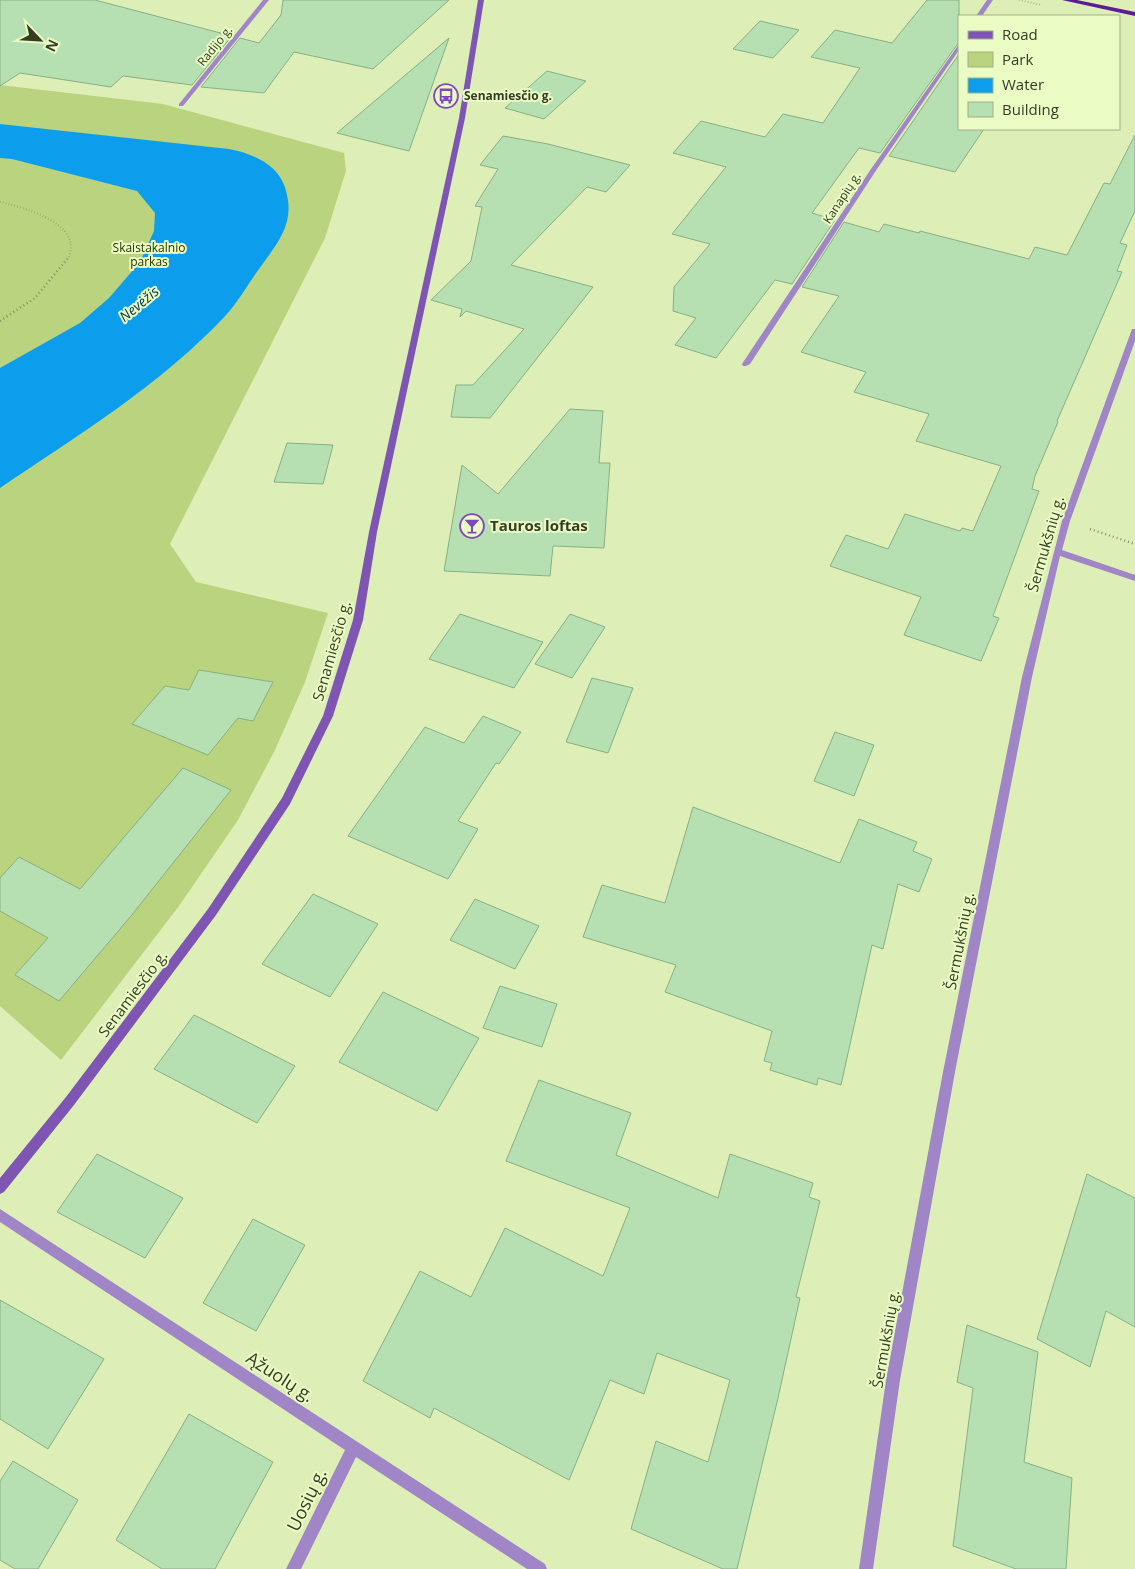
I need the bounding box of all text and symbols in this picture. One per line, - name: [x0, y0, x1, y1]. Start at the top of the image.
- north arrow: [15, 15, 65, 65]
- legend: [958, 15, 1120, 130]
- street label: Radijo g.: [193, 22, 236, 69]
- text: Road: [1002, 24, 1038, 44]
- text: N: [41, 37, 63, 55]
- text: Park: [1002, 49, 1033, 69]
- text: Water: [1002, 74, 1044, 94]
- bus stop icon: Senamiesčio g.: [433, 83, 459, 109]
- place label: Senamiesčio g.: [464, 87, 552, 104]
- text: Building: [1002, 99, 1059, 119]
- street label: Kanapių g.: [819, 169, 865, 227]
- park label: Skaistakalnio parkas: [113, 239, 185, 270]
- water label: Nevėžis: [115, 282, 162, 326]
- street label: Šermukšnių g.: [1022, 493, 1068, 594]
- bar icon: Tauros loftas: [459, 513, 485, 539]
- place label: Tauros loftas: [490, 515, 588, 535]
- street label: Senamiesčio g.: [307, 598, 355, 703]
- street label: Šermukšnių g.: [940, 890, 978, 991]
- street label: Senamiesčio g.: [93, 946, 171, 1041]
- street label: Šermukšnių g.: [867, 1288, 903, 1389]
- street label: Ąžuolų g.: [242, 1345, 319, 1407]
- street label: Uosių g.: [281, 1464, 332, 1535]

